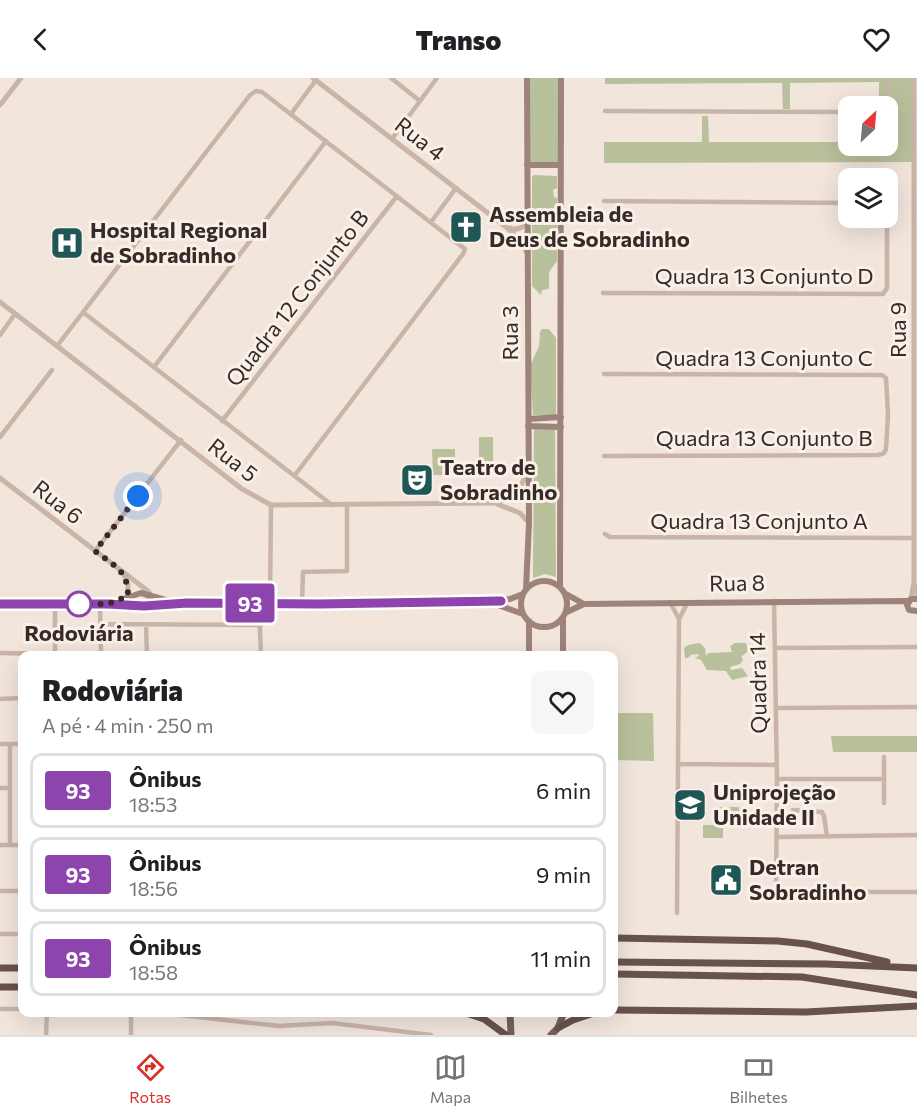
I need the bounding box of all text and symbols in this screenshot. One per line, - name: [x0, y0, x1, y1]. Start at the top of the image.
- icon: back: [24, 23, 57, 56]
- text: Transo: [416, 23, 501, 56]
- icon: heart: [860, 23, 893, 56]
- north arrow: [838, 96, 898, 156]
- map controls: [838, 96, 898, 228]
- street label: Rua 4: [390, 111, 451, 166]
- button: layers: [838, 168, 898, 228]
- place label: Assembleia de Deus de Sobradinho: [489, 200, 690, 252]
- street label: Quadra 12 Conjunto B: [219, 204, 374, 391]
- church icon: Assembleia de Deus de Sobradinho: [448, 209, 484, 245]
- place label: Hospital Regional de Sobradinho: [90, 216, 268, 268]
- hospital icon: Hospital Regional de Sobradinho: [49, 225, 85, 261]
- street label: Quadra 13 Conjunto D: [655, 262, 873, 289]
- street label: Rua 9: [884, 302, 911, 358]
- street label: Rua 3: [496, 305, 523, 361]
- street label: Quadra 13 Conjunto C: [655, 344, 873, 371]
- street label: Quadra 13 Conjunto B: [656, 424, 872, 451]
- street label: Rua 5: [203, 432, 263, 487]
- place label: Teatro de Sobradinho: [440, 453, 557, 505]
- theatre icon: Teatro de Sobradinho: [399, 462, 435, 498]
- street label: Rua 6: [28, 474, 89, 529]
- your location: [123, 481, 153, 511]
- street label: Quadra 13 Conjunto A: [650, 507, 868, 534]
- street label: Rua 8: [709, 569, 765, 596]
- line badge: 93: [223, 584, 277, 622]
- marker: Rodoviária: [66, 591, 92, 617]
- text: 93: [237, 591, 263, 616]
- place label: Rodoviária: [24, 619, 134, 646]
- street label: Quadra 14: [743, 632, 772, 734]
- button: heart: [531, 671, 594, 734]
- text: Rodoviária: [42, 673, 183, 707]
- text: A pé · 4 min · 250 m: [42, 713, 214, 737]
- text: Ônibus: [129, 765, 202, 792]
- text: 6 min: [536, 777, 591, 804]
- text: 93: [65, 778, 91, 803]
- place label: Uniprojeção Unidade II: [713, 778, 836, 830]
- school or university icon: Uniprojeção Unidade II: [672, 787, 708, 823]
- text: 18:53: [129, 792, 177, 816]
- text: Ônibus: [129, 849, 202, 876]
- place label: Detran Sobradinho: [749, 853, 866, 905]
- text: 9 min: [536, 861, 591, 888]
- text: 93: [65, 862, 91, 887]
- public building icon: Detran Sobradinho: [708, 862, 744, 898]
- text: 18:56: [129, 876, 178, 900]
- text: Ônibus: [129, 933, 202, 960]
- text: 11 min: [531, 945, 591, 972]
- text: 93: [65, 946, 91, 971]
- text: 18:58: [129, 960, 178, 984]
- tab: Rotas: [129, 1051, 171, 1106]
- tab: Mapa: [430, 1051, 471, 1106]
- tab: Bilhetes: [730, 1051, 788, 1106]

